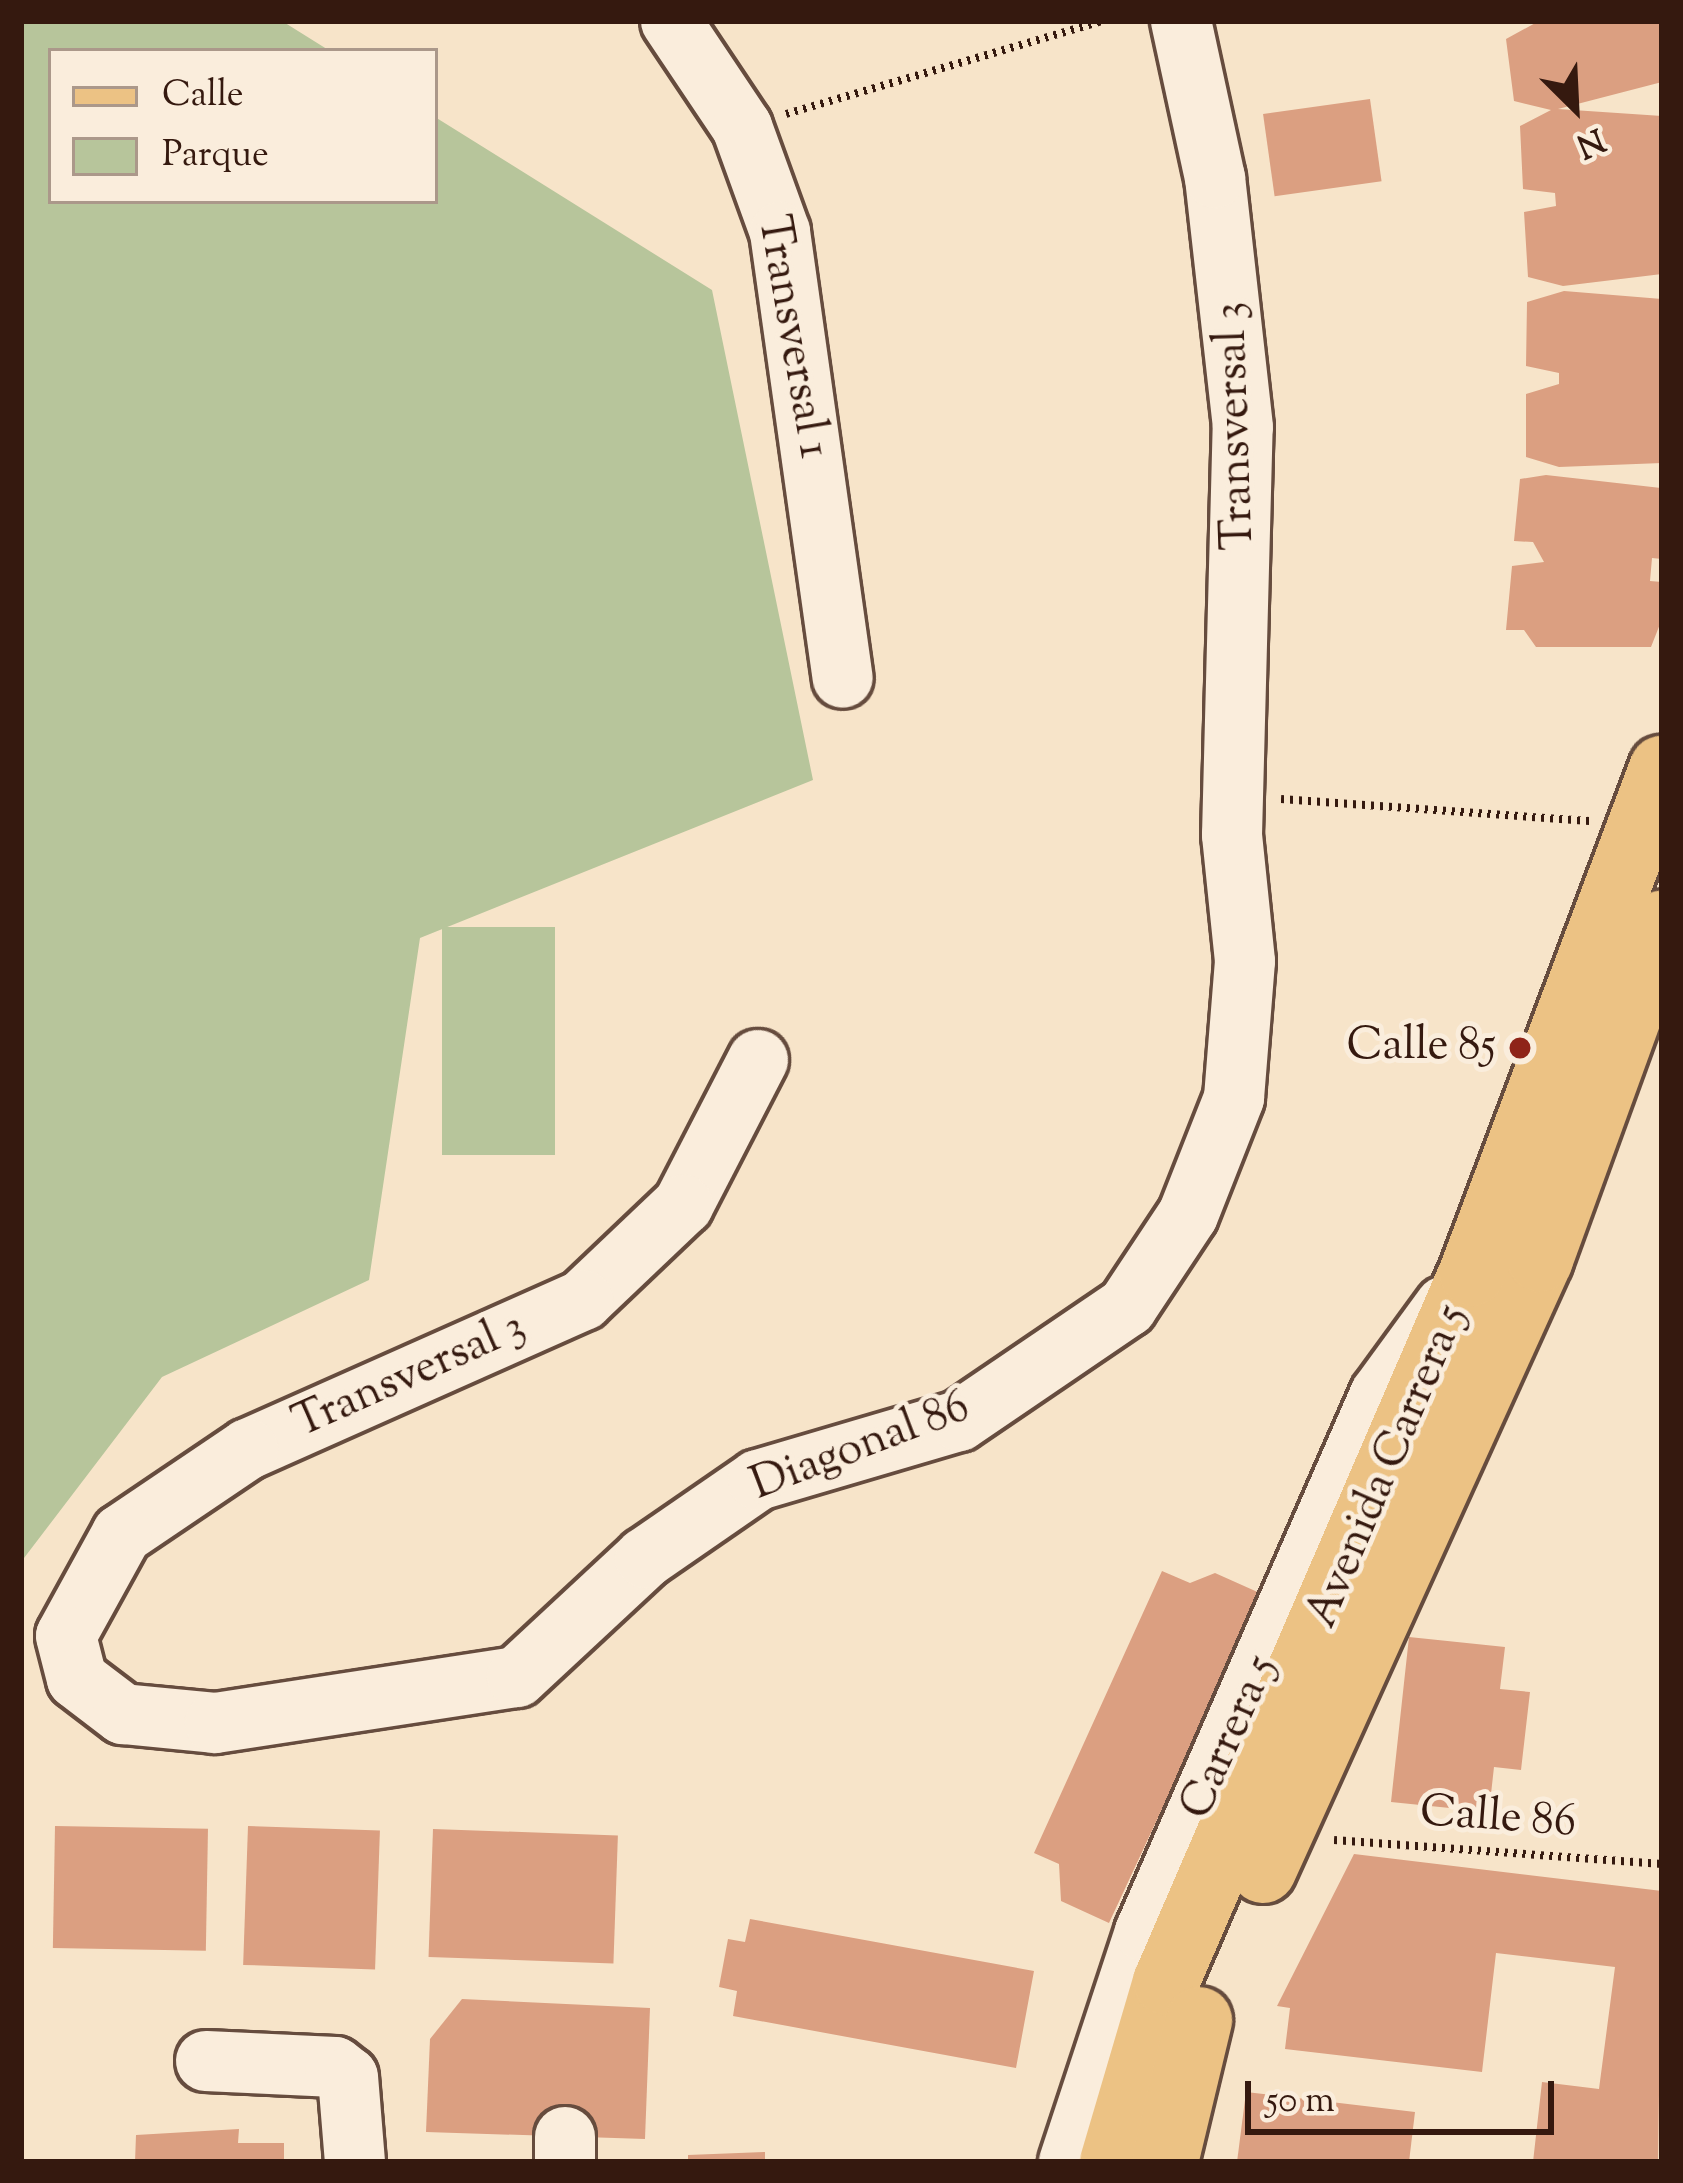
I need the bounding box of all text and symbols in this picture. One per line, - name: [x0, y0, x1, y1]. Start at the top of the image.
- legend: [48, 48, 438, 204]
- north arrow: [1515, 48, 1635, 168]
- text: Calle: [162, 70, 244, 122]
- text: N: [1568, 114, 1611, 168]
- text: Parque: [162, 130, 269, 182]
- street label: Transversal 1: [743, 211, 839, 463]
- street label: Transversal 3: [1206, 301, 1268, 551]
- place label: Calle 85: [1347, 1021, 1496, 1075]
- marker: Calle 85: [1507, 1035, 1533, 1061]
- street label: Avenida Carrera 5: [1297, 1298, 1481, 1636]
- street label: Transversal 3: [286, 1302, 534, 1452]
- street label: Diagonal 86: [744, 1382, 978, 1514]
- street label: Carrera 5: [1171, 1648, 1291, 1828]
- street label: Calle 86: [1418, 1787, 1578, 1851]
- scale bar: [1251, 2057, 1560, 2131]
- text: 50 m: [1266, 2076, 1335, 2128]

